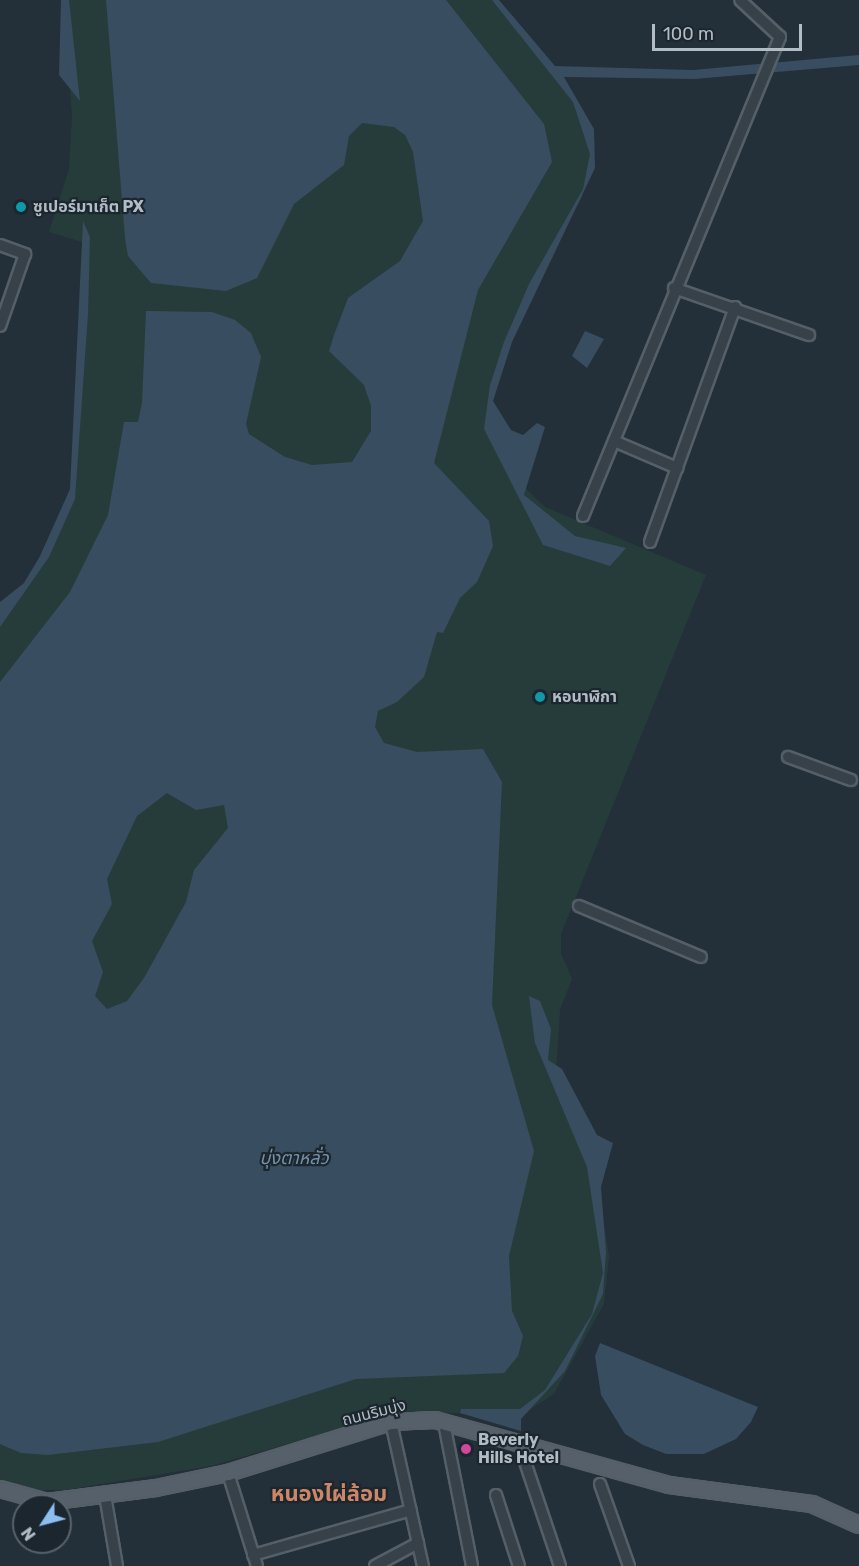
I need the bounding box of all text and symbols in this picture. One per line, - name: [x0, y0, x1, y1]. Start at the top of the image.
- scale bar: [655, 12, 805, 50]
- text: 100 m: [663, 23, 714, 45]
- place label: ซูเปอร์มาเก็ต PX: [33, 197, 144, 217]
- marker: ซูเปอร์มาเก็ต PX: [14, 200, 28, 214]
- place label: หอนาฬิกา: [552, 687, 617, 707]
- marker: หอนาฬิกา: [533, 690, 547, 704]
- water label: บุ่งตาหลั่ว: [260, 1147, 328, 1169]
- street label: ถนนริมบุ่ง: [340, 1396, 408, 1430]
- place label: Beverly Hills Hotel: [478, 1430, 559, 1468]
- marker: Beverly Hills Hotel: [459, 1442, 473, 1456]
- district label: หนองไผ่ล้อม: [271, 1481, 387, 1507]
- north arrow: [12, 1494, 72, 1554]
- text: N: [18, 1523, 40, 1544]

